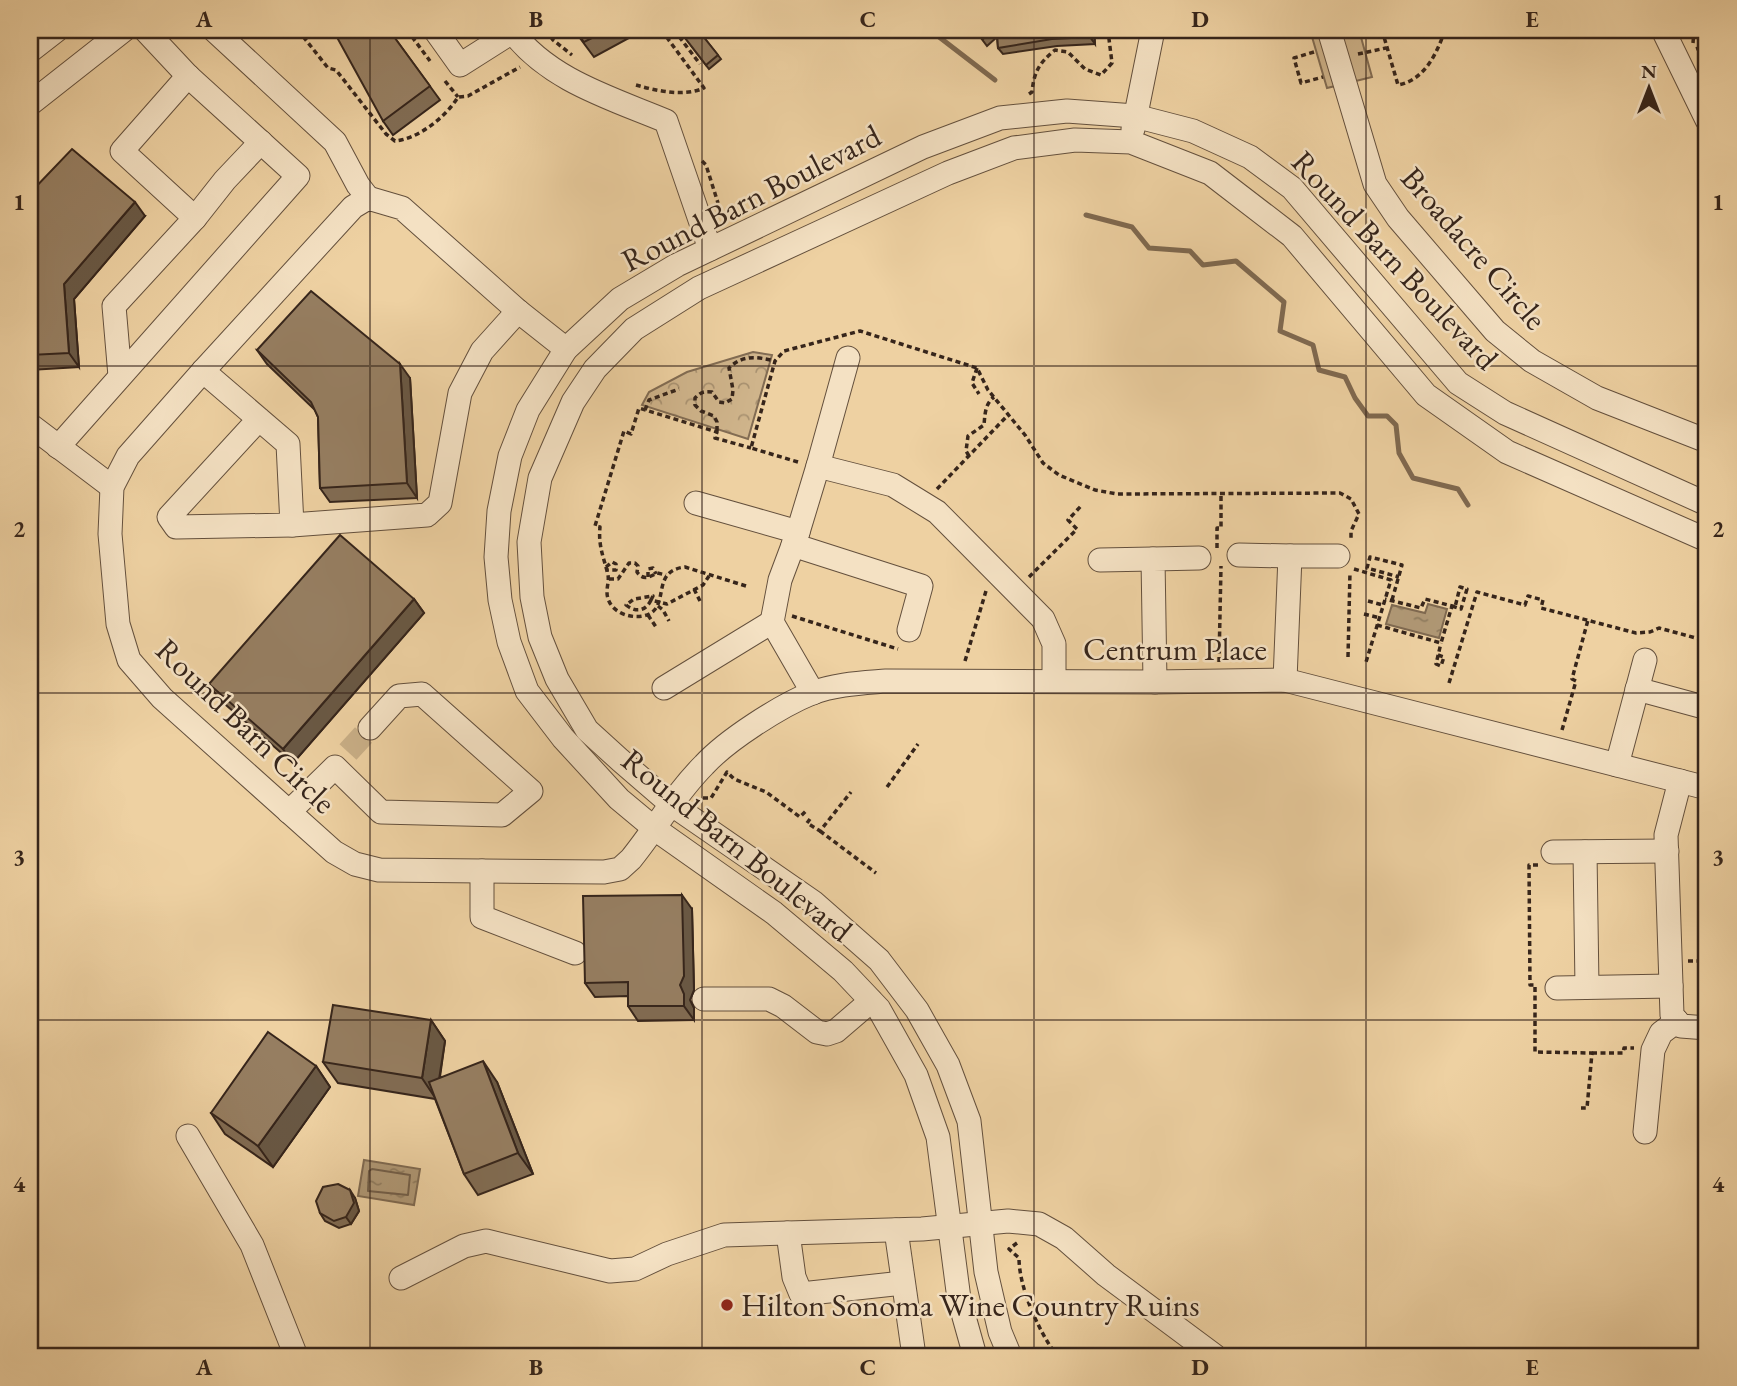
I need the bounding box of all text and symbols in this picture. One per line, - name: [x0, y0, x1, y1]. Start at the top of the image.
- text: A: [195, 4, 213, 34]
- text: B: [529, 4, 543, 34]
- text: C: [860, 4, 876, 34]
- text: D: [1191, 4, 1209, 34]
- text: E: [1525, 4, 1539, 34]
- north arrow: [1614, 52, 1684, 122]
- text: N: [1641, 59, 1657, 84]
- street label: Round Barn Boulevard: [614, 114, 888, 281]
- street label: Round Barn Boulevard: [1282, 141, 1508, 379]
- street label: Broadacre Circle: [1392, 158, 1556, 338]
- text: 1: [13, 187, 25, 217]
- text: 1: [1712, 187, 1724, 217]
- text: 2: [13, 514, 25, 544]
- text: 2: [1712, 514, 1724, 544]
- street label: Centrum Place: [1083, 628, 1267, 670]
- street label: Round Barn Circle: [147, 629, 345, 823]
- street label: Round Barn Boulevard: [613, 739, 862, 952]
- text: 3: [13, 842, 25, 872]
- text: 3: [1712, 842, 1724, 872]
- text: 4: [13, 1169, 26, 1199]
- text: 4: [1712, 1169, 1725, 1199]
- place label: Hilton Sonoma Wine Country Ruins: [741, 1284, 1200, 1326]
- marker: Hilton Sonoma Wine Country Ruins: [719, 1297, 735, 1313]
- text: A: [195, 1352, 213, 1382]
- text: B: [529, 1352, 543, 1382]
- text: C: [860, 1352, 876, 1382]
- text: D: [1191, 1352, 1209, 1382]
- text: E: [1525, 1352, 1539, 1382]

